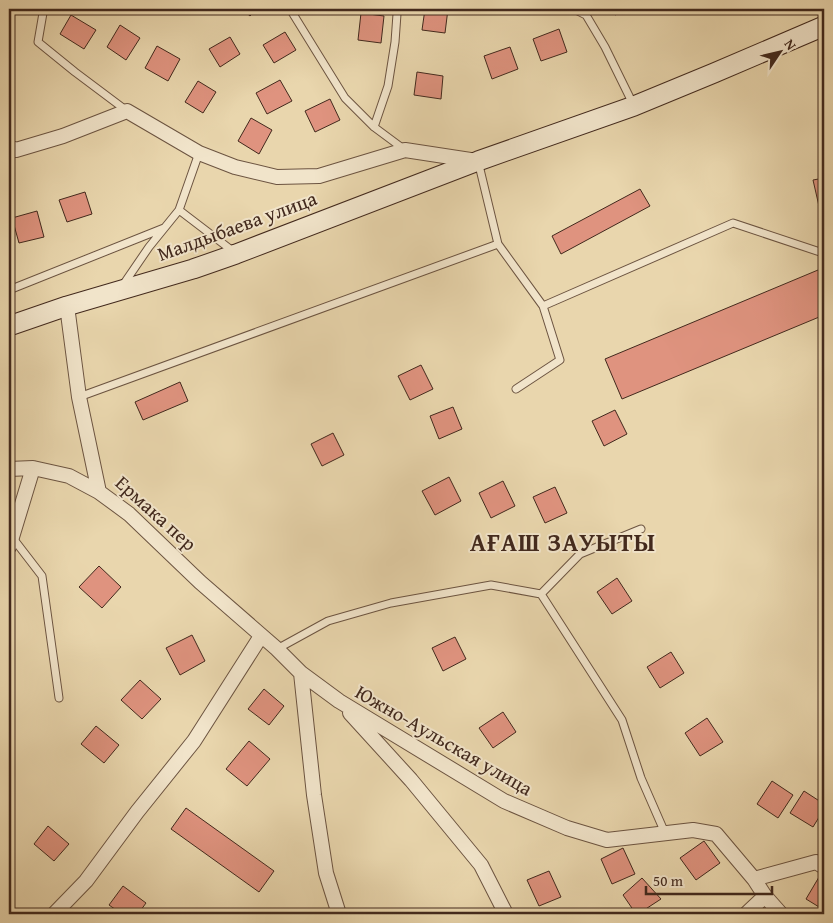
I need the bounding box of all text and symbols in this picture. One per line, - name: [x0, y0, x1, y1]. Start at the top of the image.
- north arrow: [756, 28, 806, 78]
- text: N: [780, 35, 802, 55]
- street label: Малдыбаева улица: [153, 183, 321, 268]
- street label: Ермака пер: [109, 468, 204, 557]
- district label: АҒАШ ЗАУЫТЫ: [470, 524, 656, 560]
- street label: Южно-Аульская улица: [350, 677, 539, 803]
- scale bar: [646, 863, 772, 895]
- text: 50 m: [653, 870, 684, 891]

